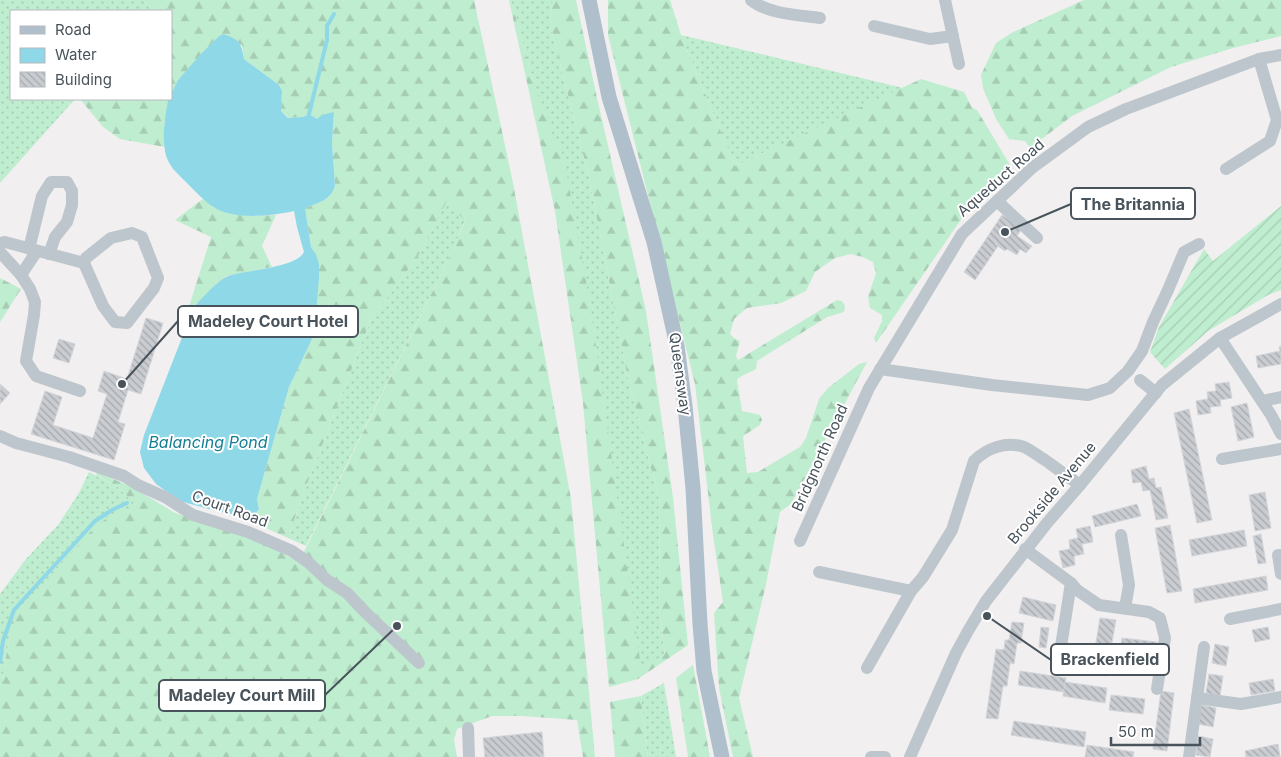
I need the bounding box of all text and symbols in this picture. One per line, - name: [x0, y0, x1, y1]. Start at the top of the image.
- legend: [10, 10, 172, 100]
- text: Road: [55, 20, 91, 39]
- text: Water: [55, 45, 97, 64]
- text: Building: [55, 70, 112, 89]
- street label: Aqueduct Road: [953, 135, 1048, 221]
- callout: The Britannia: [1071, 188, 1195, 219]
- text: The Britannia: [1081, 194, 1185, 214]
- callout: Madeley Court Hotel: [178, 306, 358, 337]
- text: Madeley Court Hotel: [188, 311, 348, 331]
- street label: Queensway: [665, 331, 696, 417]
- street label: Bridgnorth Road: [787, 401, 852, 514]
- water label: Balancing Pond: [148, 432, 268, 452]
- street label: Brookside Avenue: [1003, 438, 1100, 548]
- street label: Court Road: [189, 486, 271, 531]
- callout: Brackenfield: [1051, 644, 1169, 675]
- text: Brackenfield: [1061, 649, 1159, 669]
- callout: Madeley Court Mill: [159, 680, 325, 711]
- text: Madeley Court Mill: [169, 685, 315, 705]
- scale bar: [1111, 714, 1200, 746]
- text: 50 m: [1118, 722, 1154, 741]

